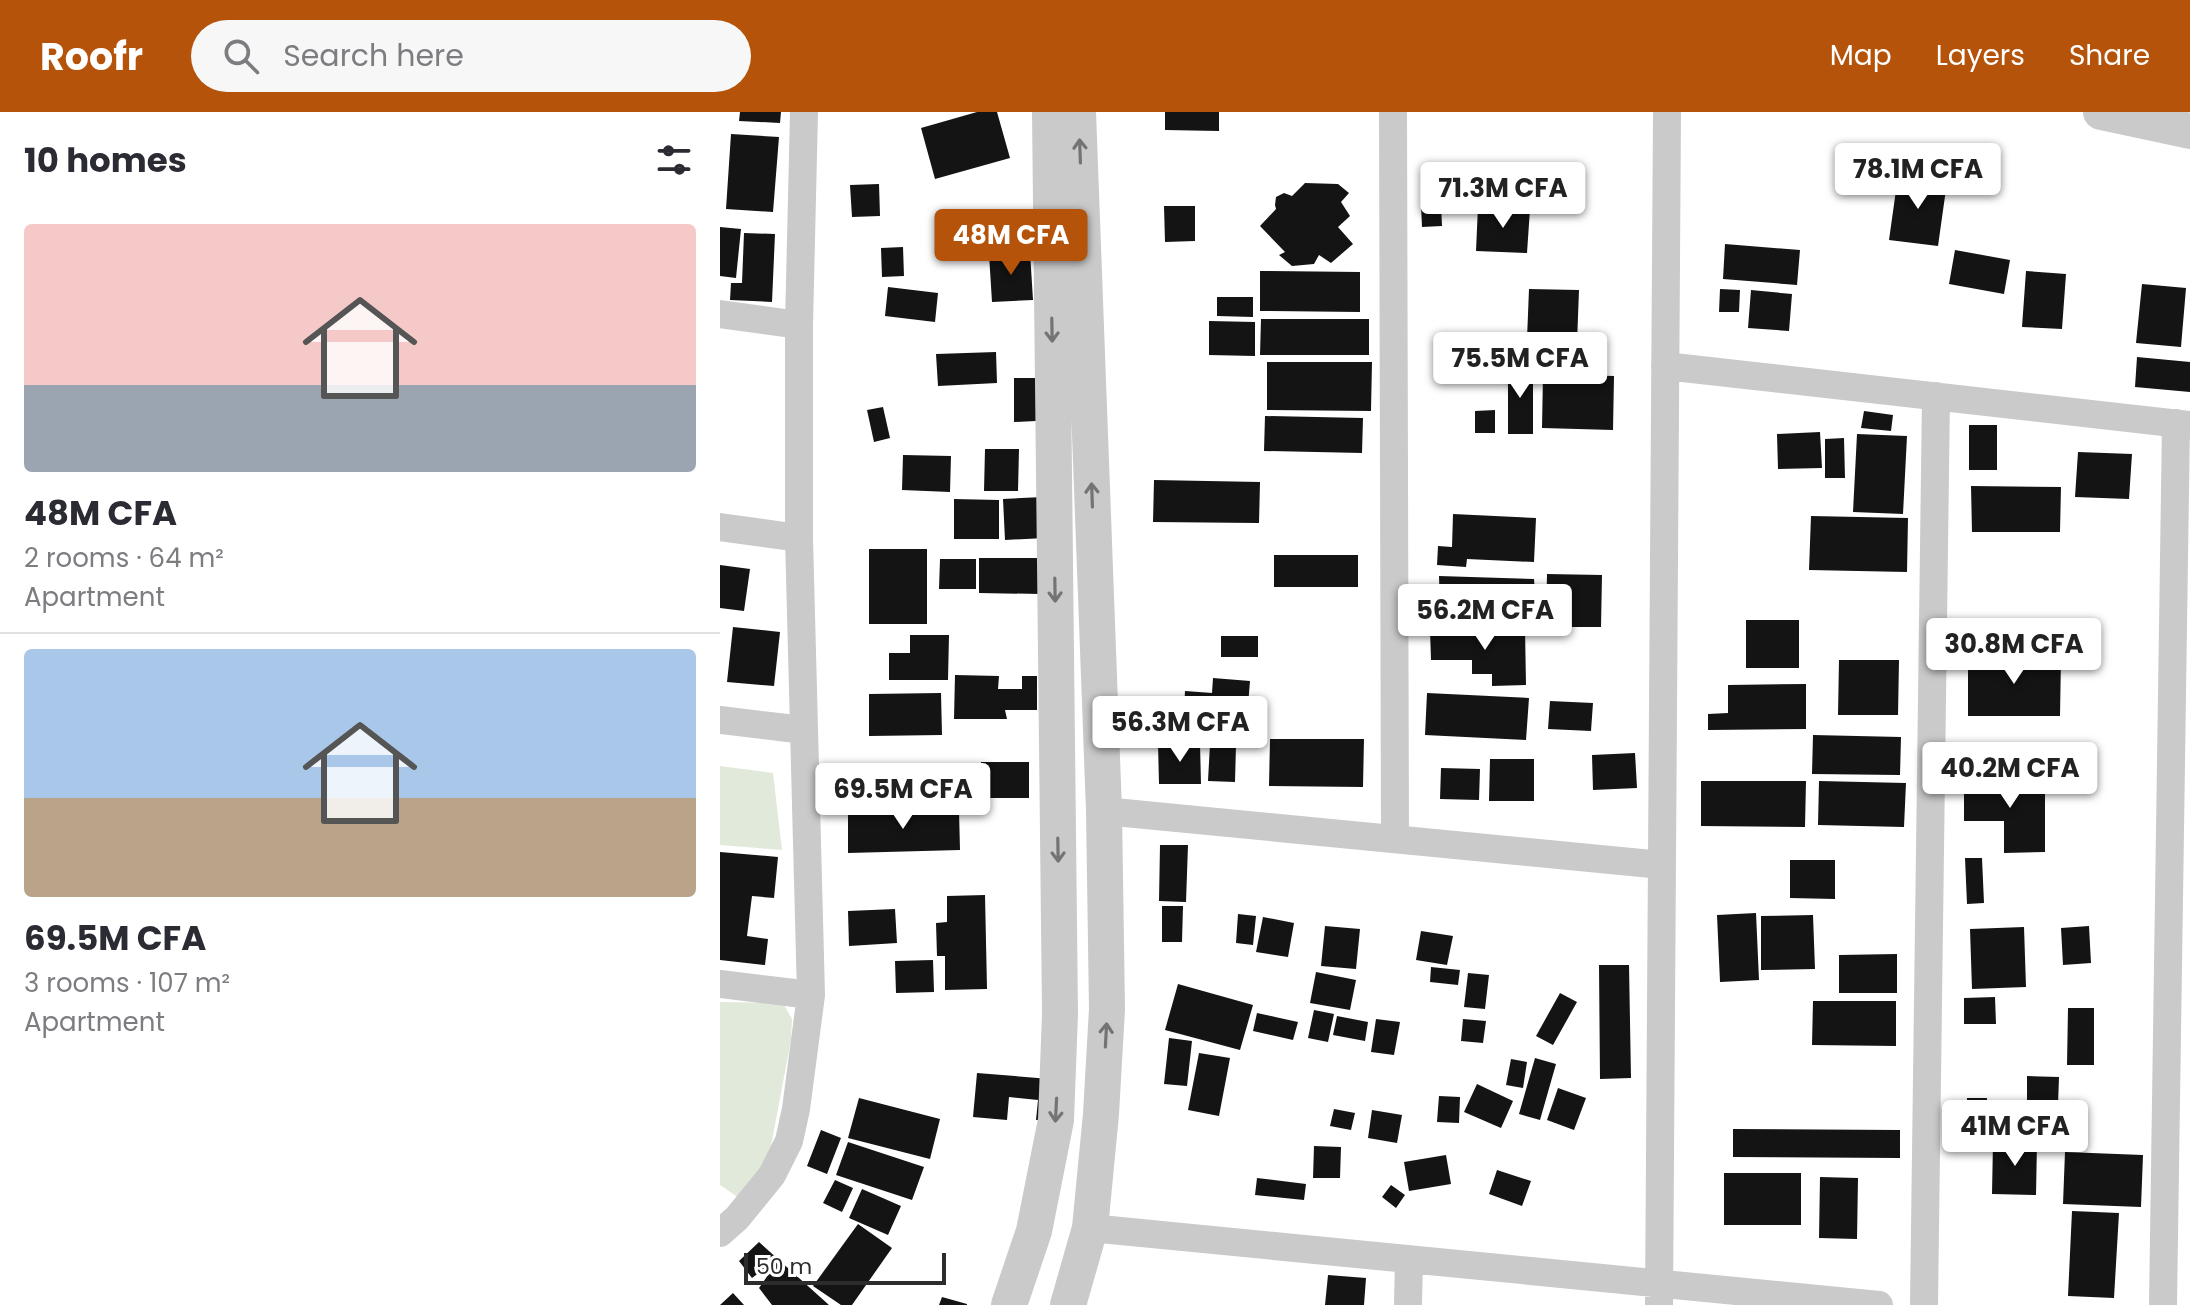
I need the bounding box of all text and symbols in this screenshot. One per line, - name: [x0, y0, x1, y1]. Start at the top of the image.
- search box: [191, 20, 751, 92]
- text: Roofr: [40, 30, 143, 83]
- icon: search: [219, 34, 263, 78]
- text: Search here: [283, 34, 464, 77]
- text: Map: [1830, 36, 1892, 75]
- text: Layers: [1936, 36, 2025, 75]
- text: Share: [2069, 36, 2150, 75]
- text: 10 homes: [24, 136, 187, 184]
- icon: filters: [652, 138, 696, 182]
- one-way arrow: [1072, 138, 1087, 165]
- pin: 78.1M CFA: [1826, 143, 2010, 211]
- text: 78.1M CFA: [1853, 151, 1983, 187]
- pin: 71.3M CFA: [1411, 162, 1595, 230]
- text: 71.3M CFA: [1438, 170, 1568, 206]
- pin: 48M CFA: [937, 209, 1085, 277]
- text: 48M CFA: [952, 217, 1070, 253]
- icon: home: [288, 276, 432, 420]
- one-way arrow: [1044, 316, 1060, 343]
- pin: 75.5M CFA: [1428, 332, 1612, 400]
- text: 75.5M CFA: [1451, 340, 1589, 376]
- one-way arrow: [1085, 482, 1100, 509]
- text: 48M CFA: [24, 489, 177, 537]
- text: 2 rooms · 64 m²: [24, 540, 224, 576]
- one-way arrow: [1047, 576, 1063, 603]
- text: Apartment: [24, 579, 165, 615]
- pin: 56.2M CFA: [1393, 584, 1577, 652]
- text: 56.2M CFA: [1416, 592, 1554, 628]
- pin: 30.8M CFA: [1922, 618, 2106, 686]
- text: 30.8M CFA: [1944, 626, 2084, 662]
- pin: 56.3M CFA: [1088, 696, 1272, 764]
- icon: home: [288, 701, 432, 845]
- text: 56.3M CFA: [1110, 704, 1250, 740]
- pin: 40.2M CFA: [1918, 742, 2102, 810]
- text: 40.2M CFA: [1940, 750, 2080, 786]
- pin: 69.5M CFA: [811, 763, 995, 831]
- text: 69.5M CFA: [833, 771, 973, 807]
- one-way arrow: [1050, 836, 1066, 863]
- text: 69.5M CFA: [24, 914, 206, 962]
- text: 3 rooms · 107 m²: [24, 965, 230, 1001]
- text: Apartment: [24, 1004, 165, 1040]
- one-way arrow: [1098, 1022, 1113, 1049]
- one-way arrow: [1048, 1096, 1063, 1123]
- pin: 41M CFA: [1941, 1100, 2089, 1168]
- text: 41M CFA: [1960, 1108, 2070, 1144]
- scale bar: [744, 1249, 946, 1285]
- text: 50 m: [756, 1251, 812, 1282]

